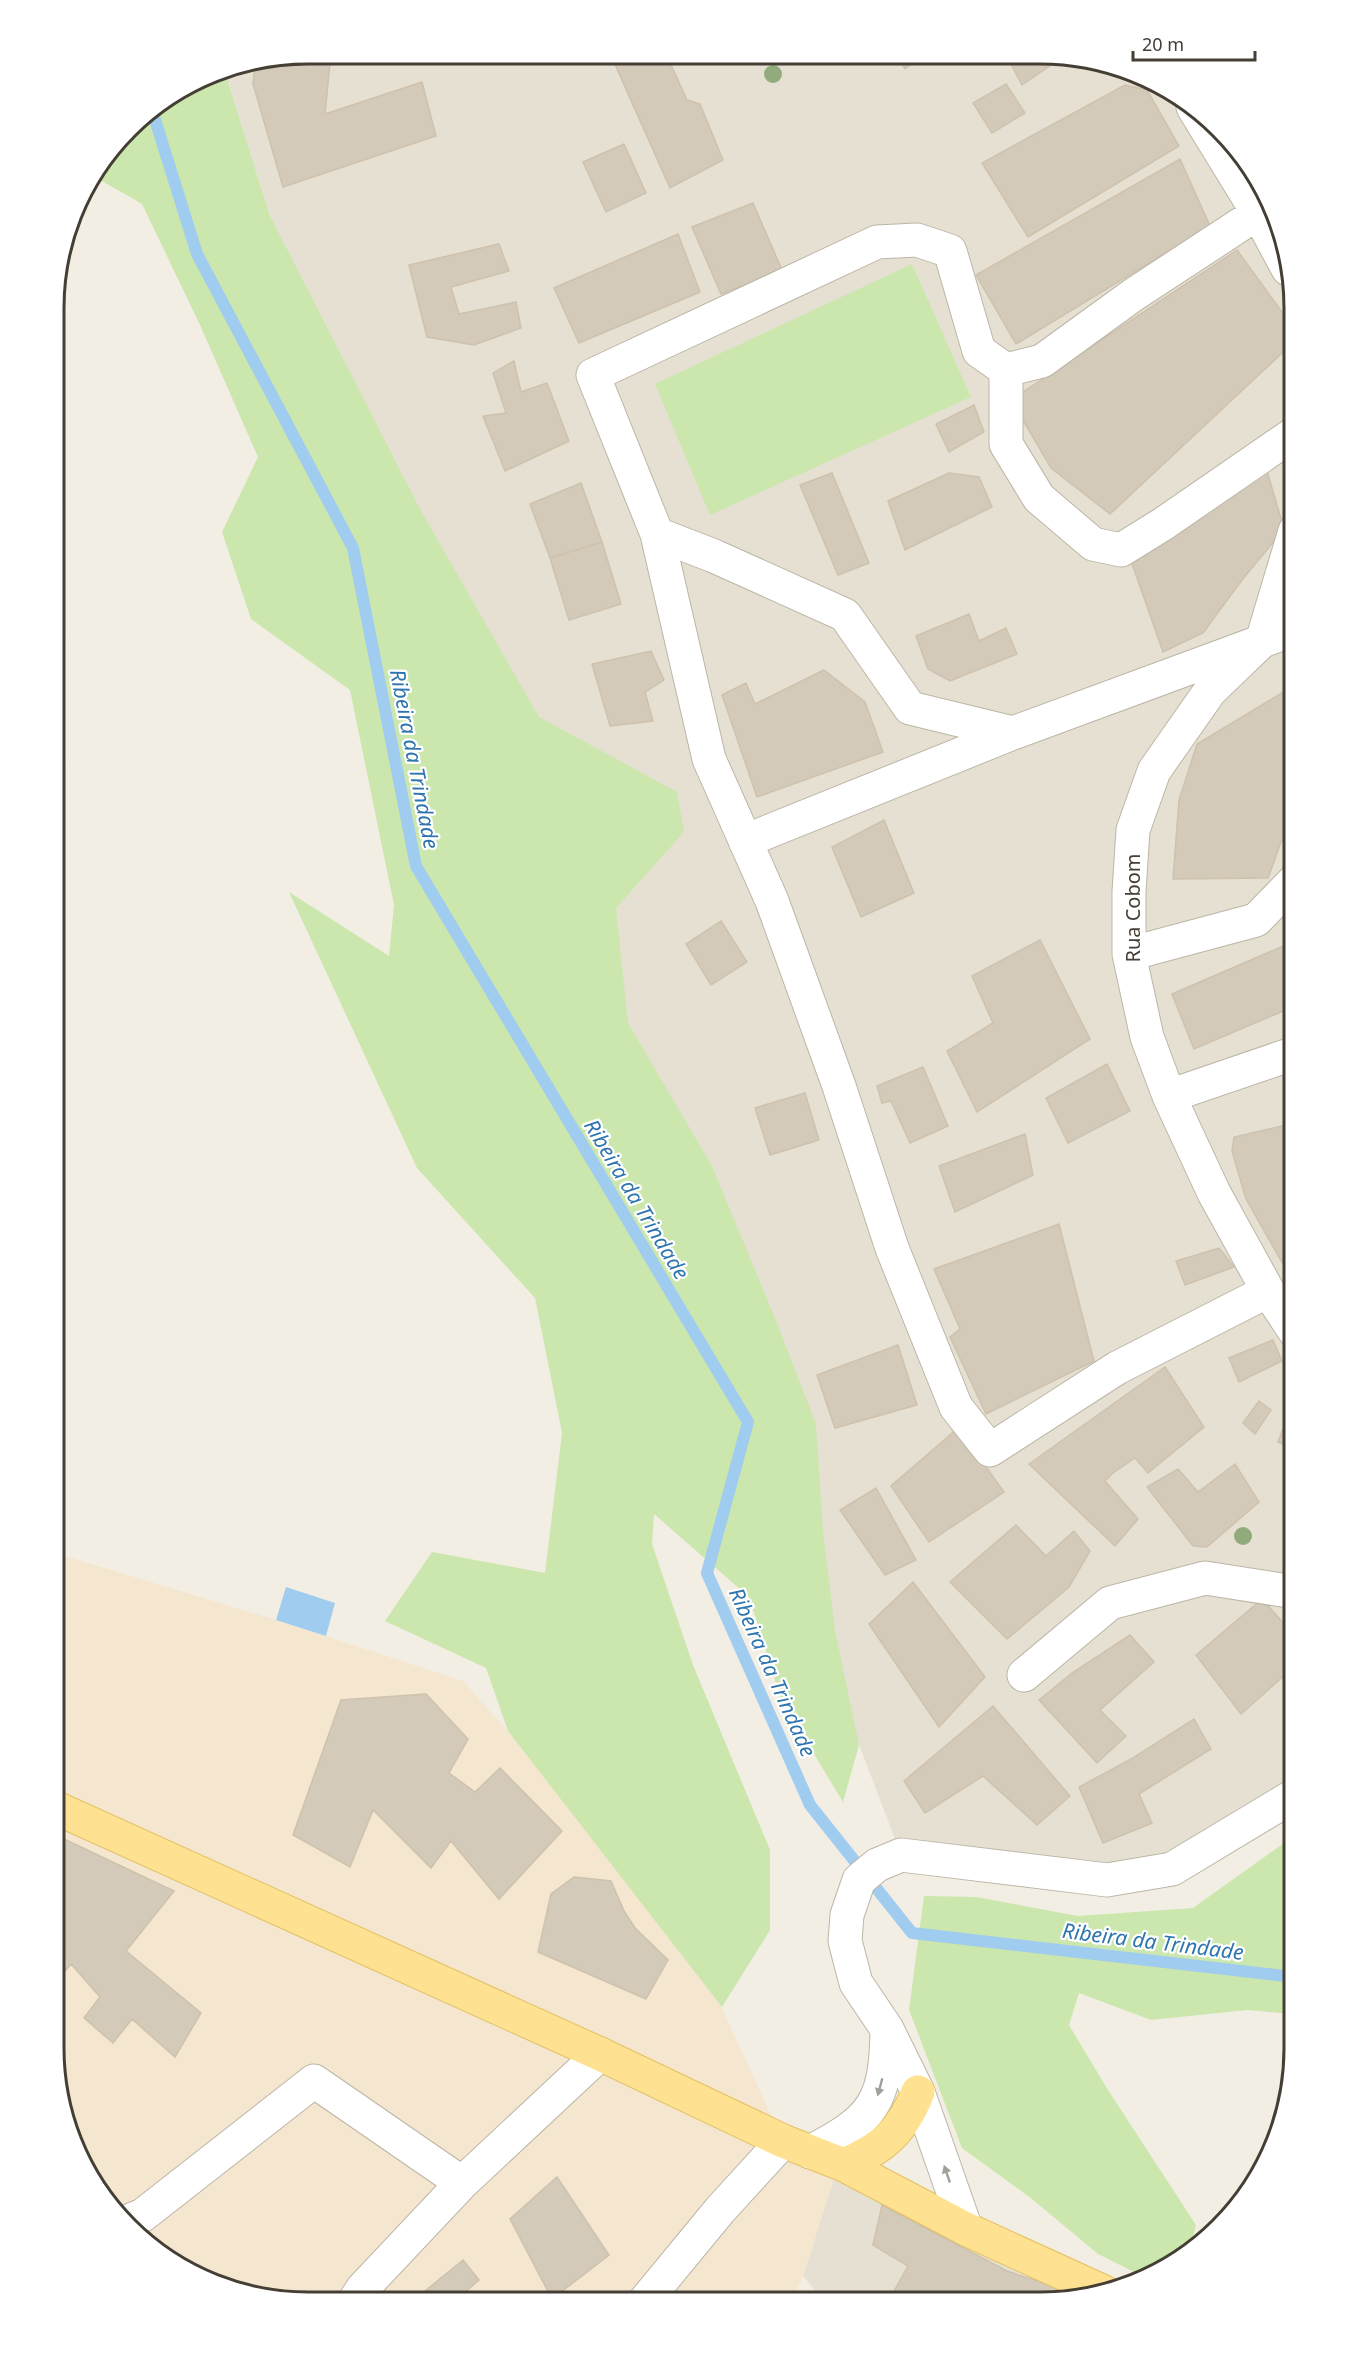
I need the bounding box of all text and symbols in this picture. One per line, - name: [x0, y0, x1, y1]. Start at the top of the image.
- scale bar: [1133, 24, 1254, 62]
- text: 20 m: [1142, 32, 1184, 56]
- water label: Ribeira da Trindade: [384, 667, 446, 851]
- street label: Rua Cobom: [1119, 853, 1146, 963]
- water label: Ribeira da Trindade: [578, 1114, 696, 1284]
- water label: Ribeira da Trindade: [723, 1583, 823, 1761]
- water label: Ribeira da Trindade: [1061, 1916, 1245, 1966]
- one-way arrow: [875, 2078, 884, 2096]
- one-way arrow: [941, 2165, 951, 2183]

